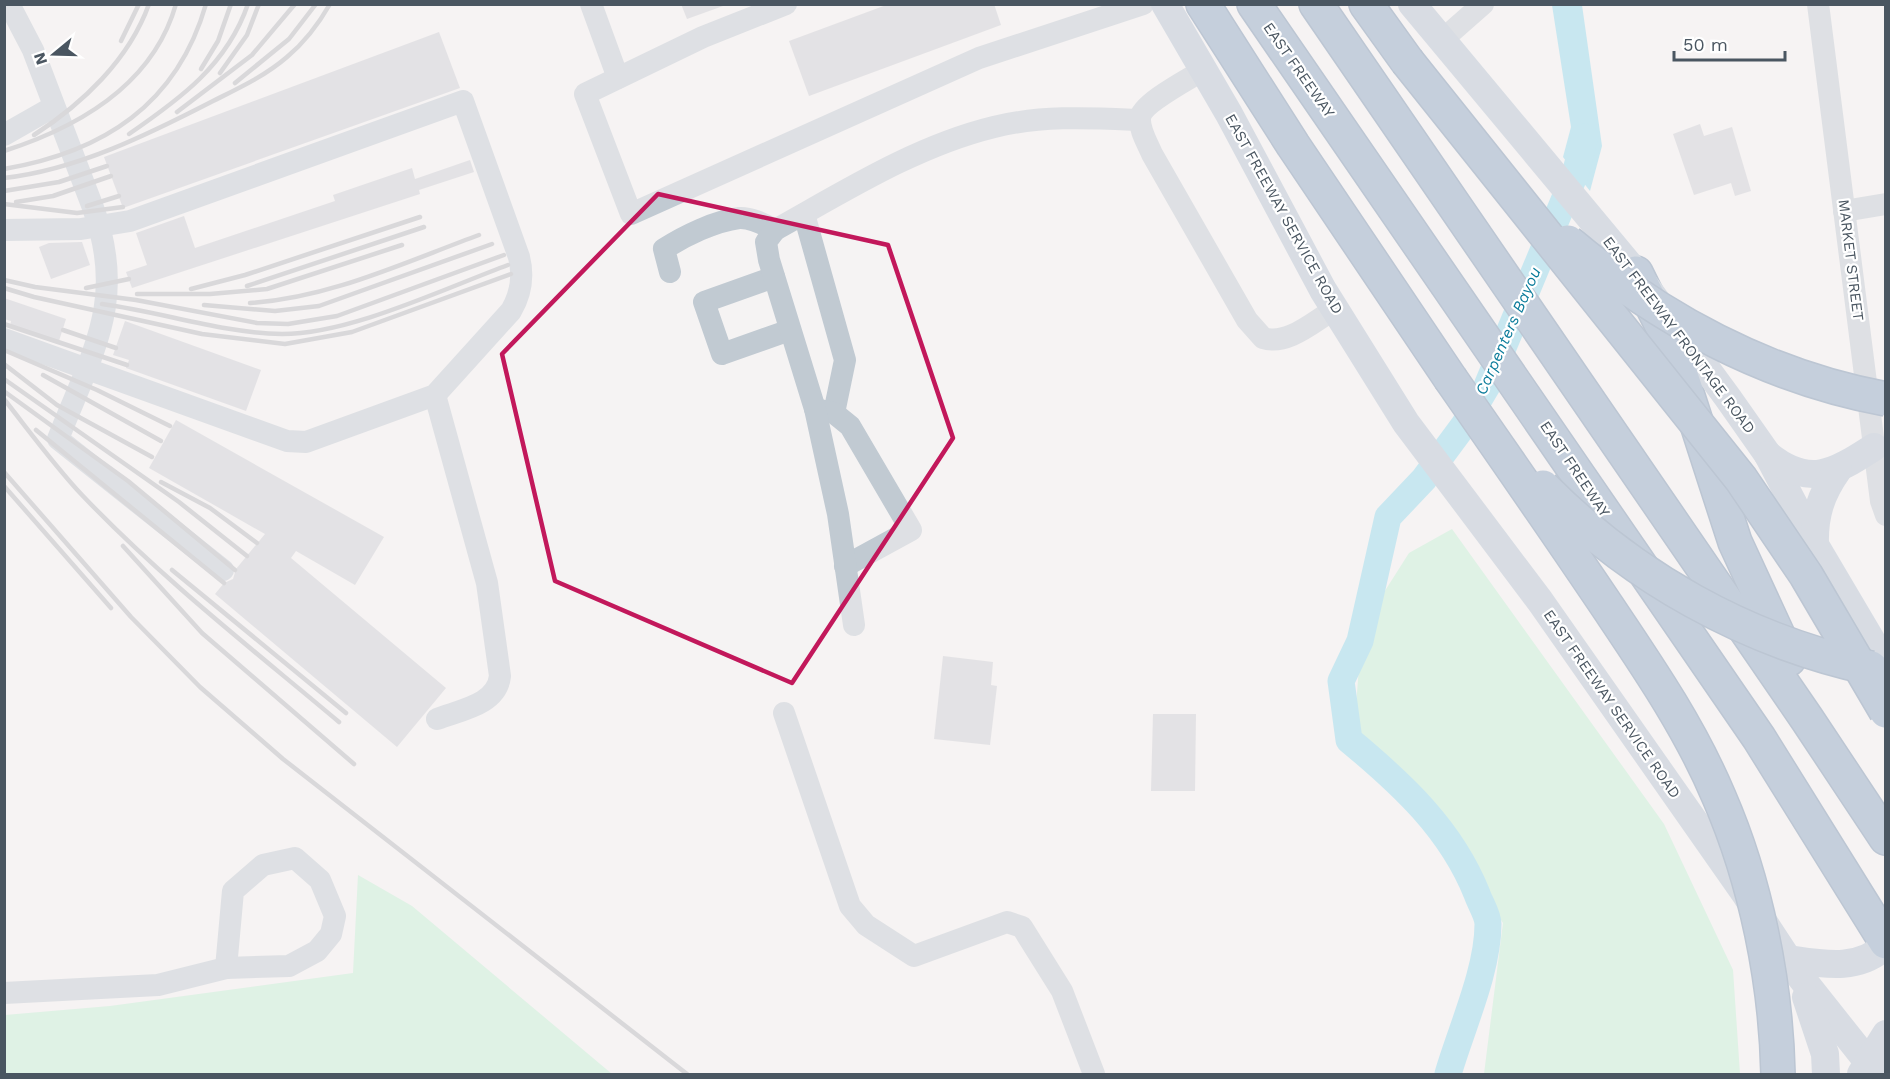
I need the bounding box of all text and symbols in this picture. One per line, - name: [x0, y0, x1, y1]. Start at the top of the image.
- street label: EAST FREEWAY: [1260, 19, 1339, 121]
- north arrow: [24, 24, 84, 84]
- scale bar: [1674, 24, 1785, 62]
- text: 50 m: [1683, 34, 1728, 55]
- text: N: [29, 50, 51, 67]
- street label: EAST FREEWAY SERVICE ROAD: [1221, 111, 1347, 317]
- street label: MARKET STREET: [1835, 198, 1867, 322]
- street label: EAST FREEWAY FRONTAGE ROAD: [1599, 233, 1759, 437]
- water label: Carpenters Bayou: [1471, 264, 1545, 398]
- street label: EAST FREEWAY: [1536, 418, 1614, 521]
- street label: EAST FREEWAY SERVICE ROAD: [1540, 606, 1684, 802]

